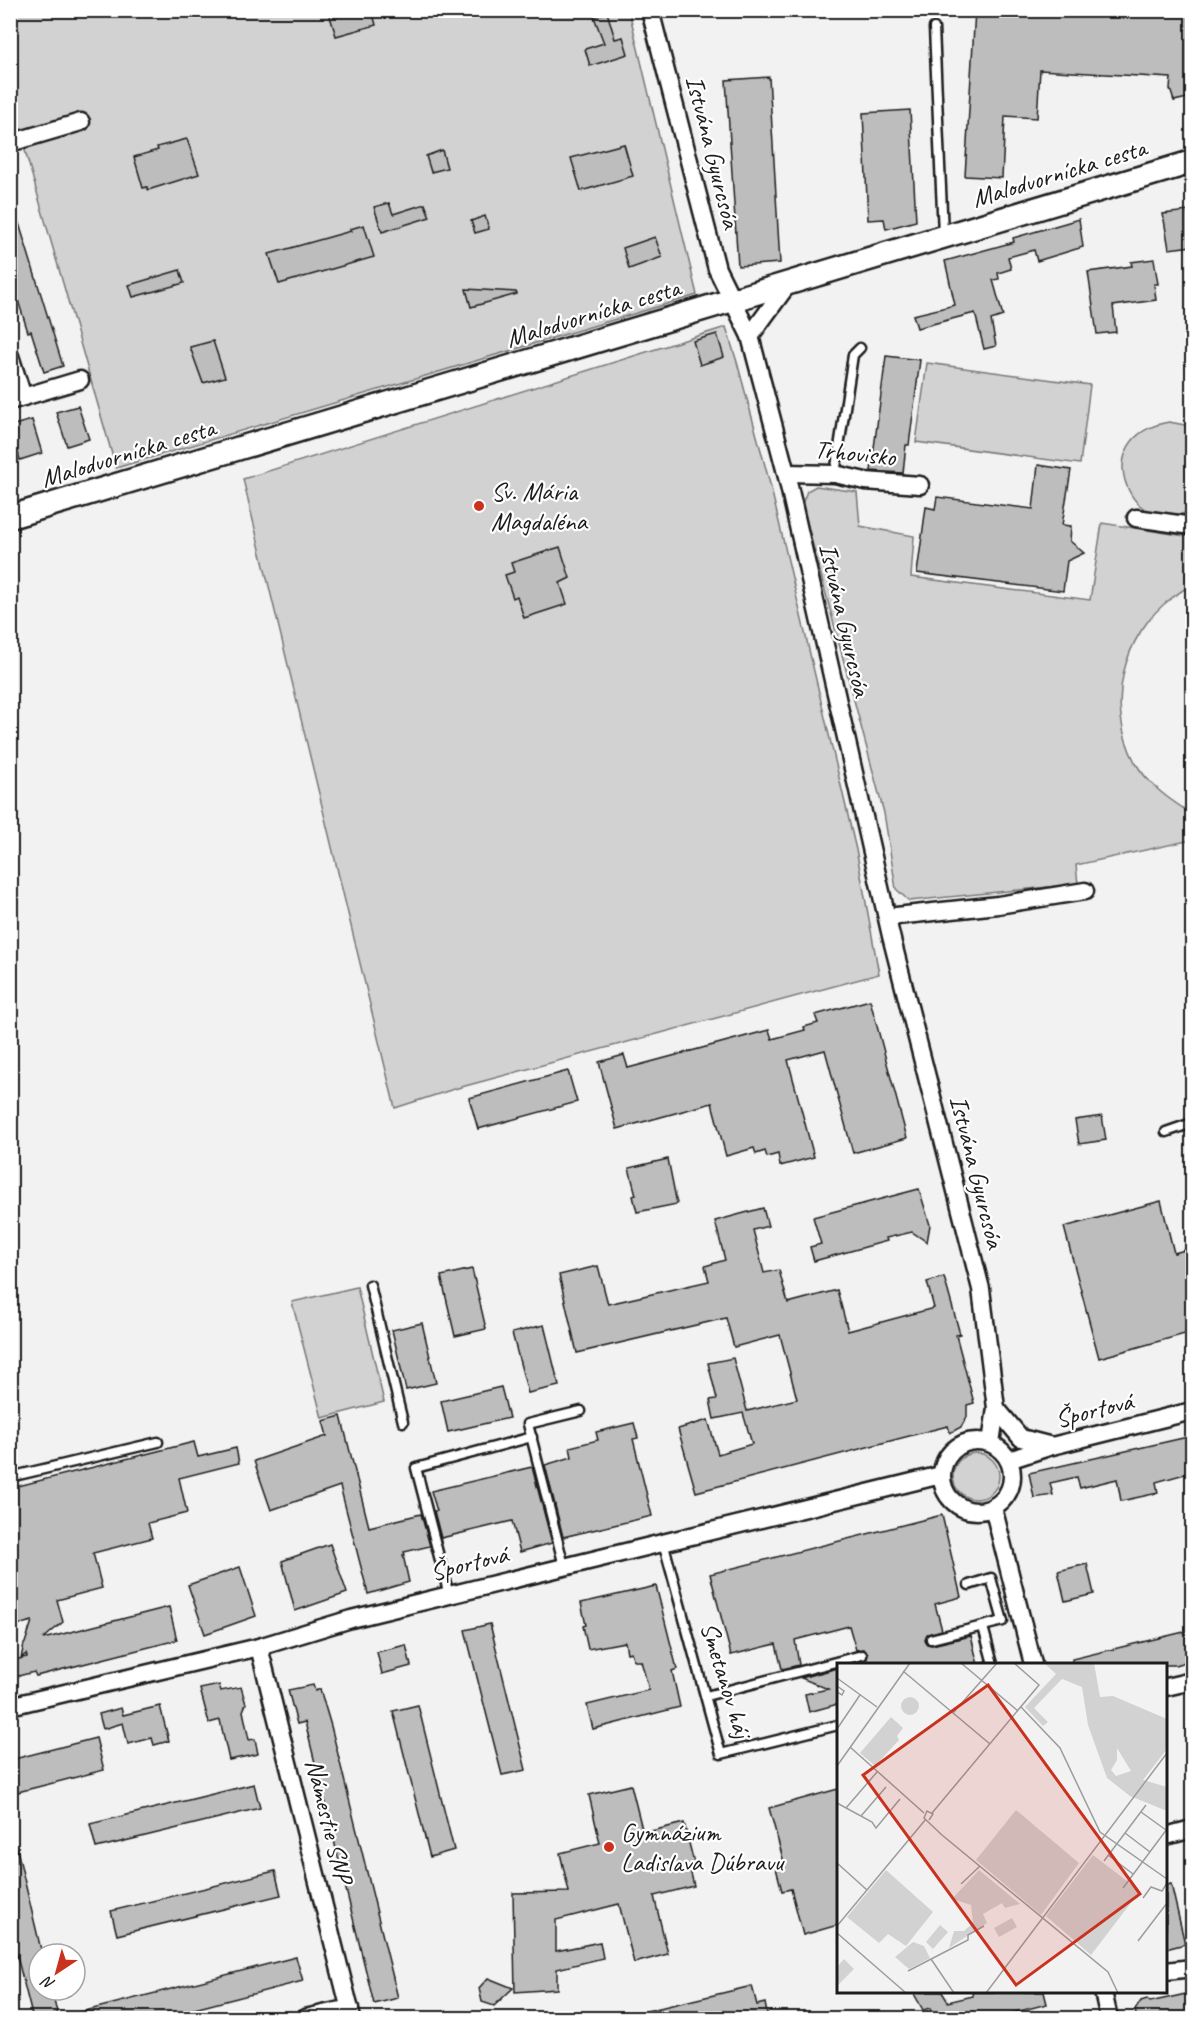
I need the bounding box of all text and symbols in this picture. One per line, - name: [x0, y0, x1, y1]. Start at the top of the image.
- street label: Istvána Gyurcsóa: [678, 72, 748, 233]
- street label: Malodvornícka cesta: [968, 130, 1152, 215]
- street label: Malodvornícka cesta: [502, 270, 686, 355]
- street label: Malodvornícka cesta: [37, 410, 221, 495]
- street label: Trhovisko: [813, 432, 899, 474]
- place label: Sv. Mária Magdaléna: [491, 475, 589, 538]
- marker: Sv. Mária Magdaléna: [472, 499, 486, 513]
- street label: Istvána Gyurcsóa: [811, 540, 879, 701]
- street label: Istvána Gyurcsóa: [942, 1092, 1012, 1253]
- street label: Športová: [1052, 1384, 1139, 1436]
- street label: Športová: [427, 1537, 514, 1589]
- street label: Smetanov háj: [693, 1618, 760, 1744]
- inset map: [837, 1663, 1167, 1993]
- street label: Námestie SNP: [298, 1756, 361, 1890]
- place label: Gymnázium Ladislava Dúbravu: [621, 1816, 786, 1879]
- marker: Gymnázium Ladislava Dúbravu: [602, 1840, 616, 1854]
- north arrow: [27, 1942, 87, 2002]
- text: N: [36, 1971, 59, 1994]

